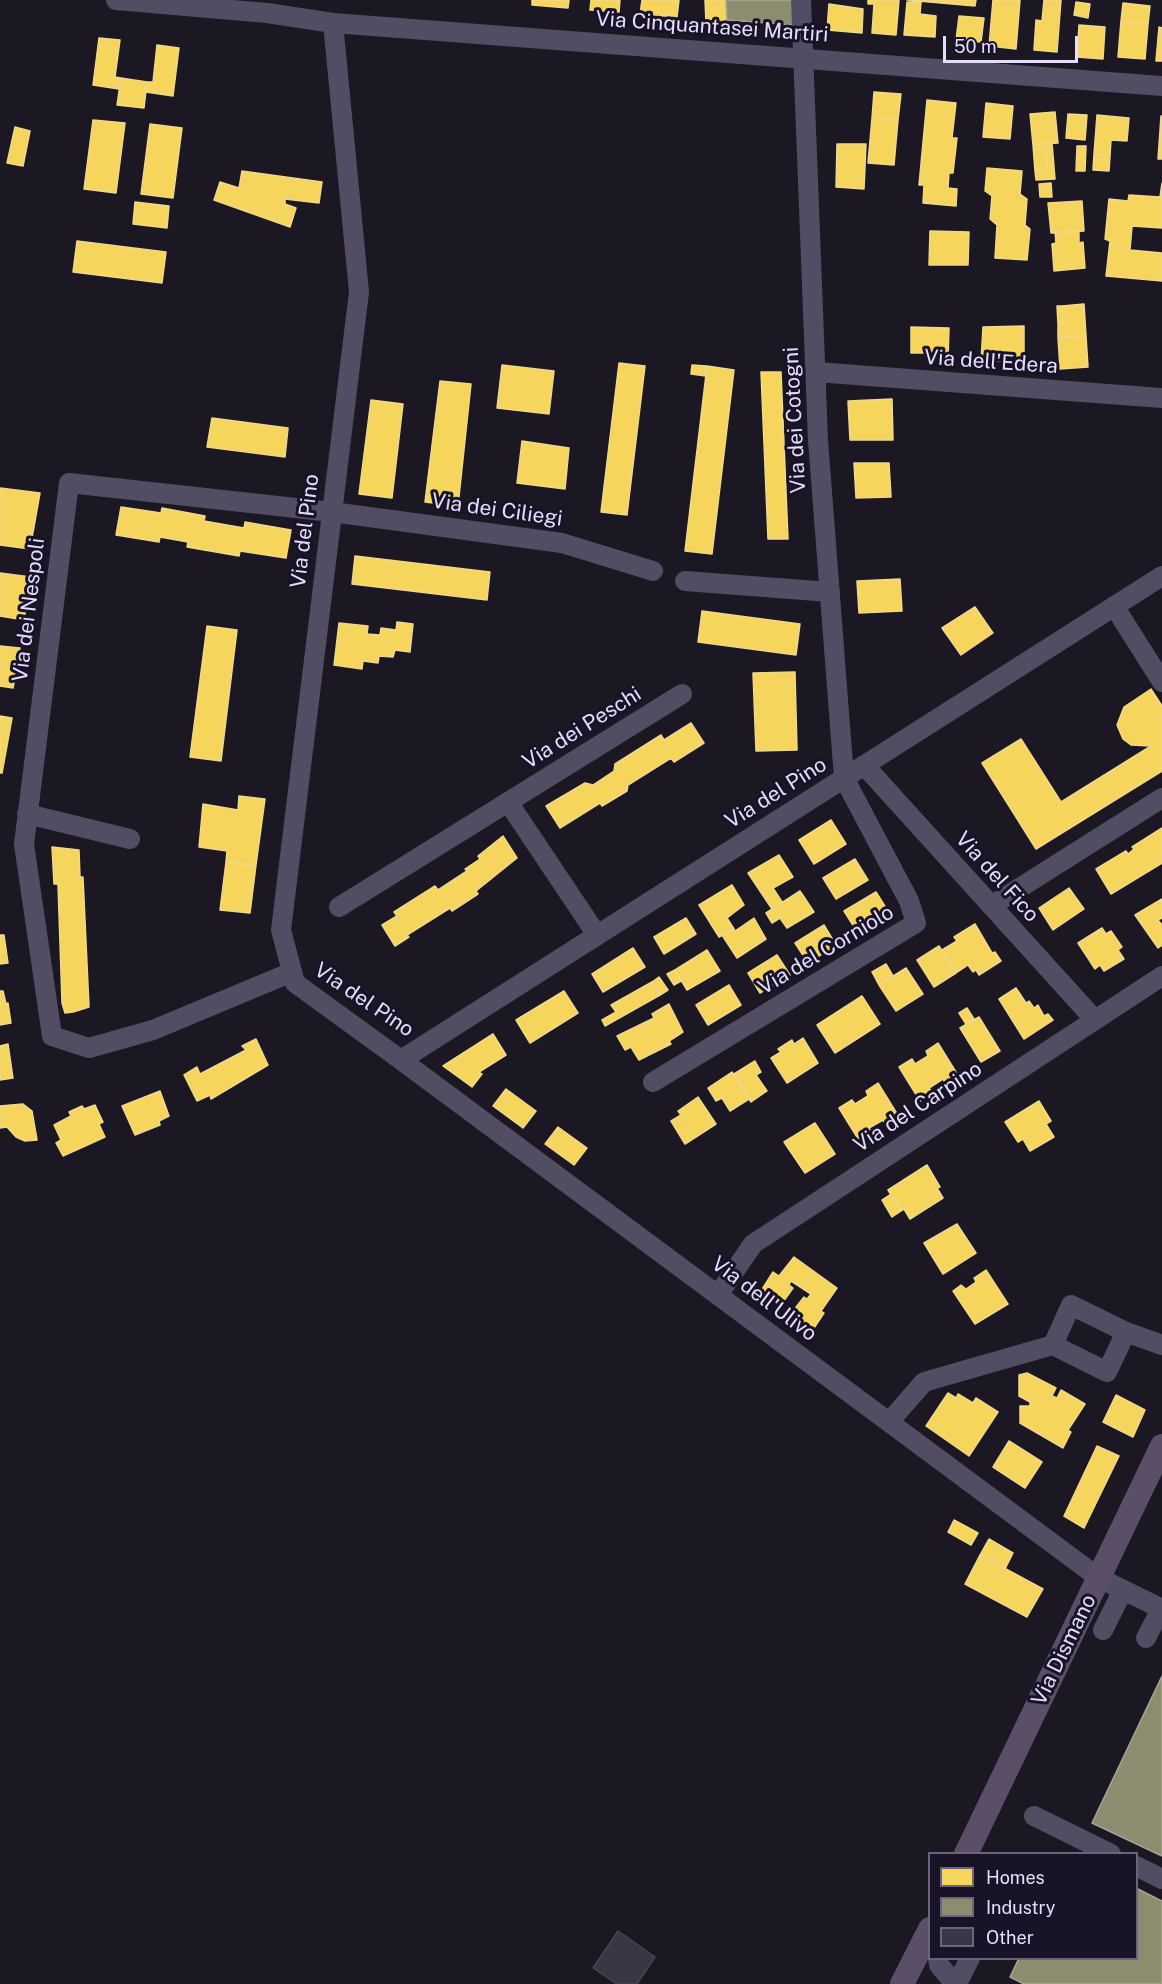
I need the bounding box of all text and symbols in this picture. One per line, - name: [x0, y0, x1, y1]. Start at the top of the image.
- street label: Via Cinquantasei Martiri: [595, 6, 829, 48]
- scale bar: [946, 24, 1081, 62]
- text: 50 m: [954, 36, 997, 57]
- street label: Via dell'Edera: [923, 345, 1059, 379]
- street label: Via dei Cotogni: [779, 346, 811, 494]
- street label: Via del Pino: [286, 473, 324, 589]
- street label: Via dei Ciliegi: [430, 488, 564, 532]
- street label: Via dei Nespoli: [8, 537, 50, 683]
- street label: Via dei Peschi: [518, 682, 646, 774]
- street label: Via del Pino: [721, 752, 831, 834]
- street label: Via del Fico: [950, 827, 1044, 927]
- street label: Via del Corniolo: [754, 900, 898, 1000]
- street label: Via del Pino: [309, 958, 419, 1042]
- street label: Via del Carpino: [849, 1056, 987, 1158]
- street label: Via dell'Ulivo: [706, 1251, 822, 1347]
- street label: Via Dismano: [1026, 1590, 1102, 1710]
- legend: [928, 1852, 1138, 1960]
- text: Homes: [986, 1867, 1045, 1888]
- text: Industry: [986, 1897, 1055, 1918]
- text: Other: [986, 1927, 1034, 1948]

